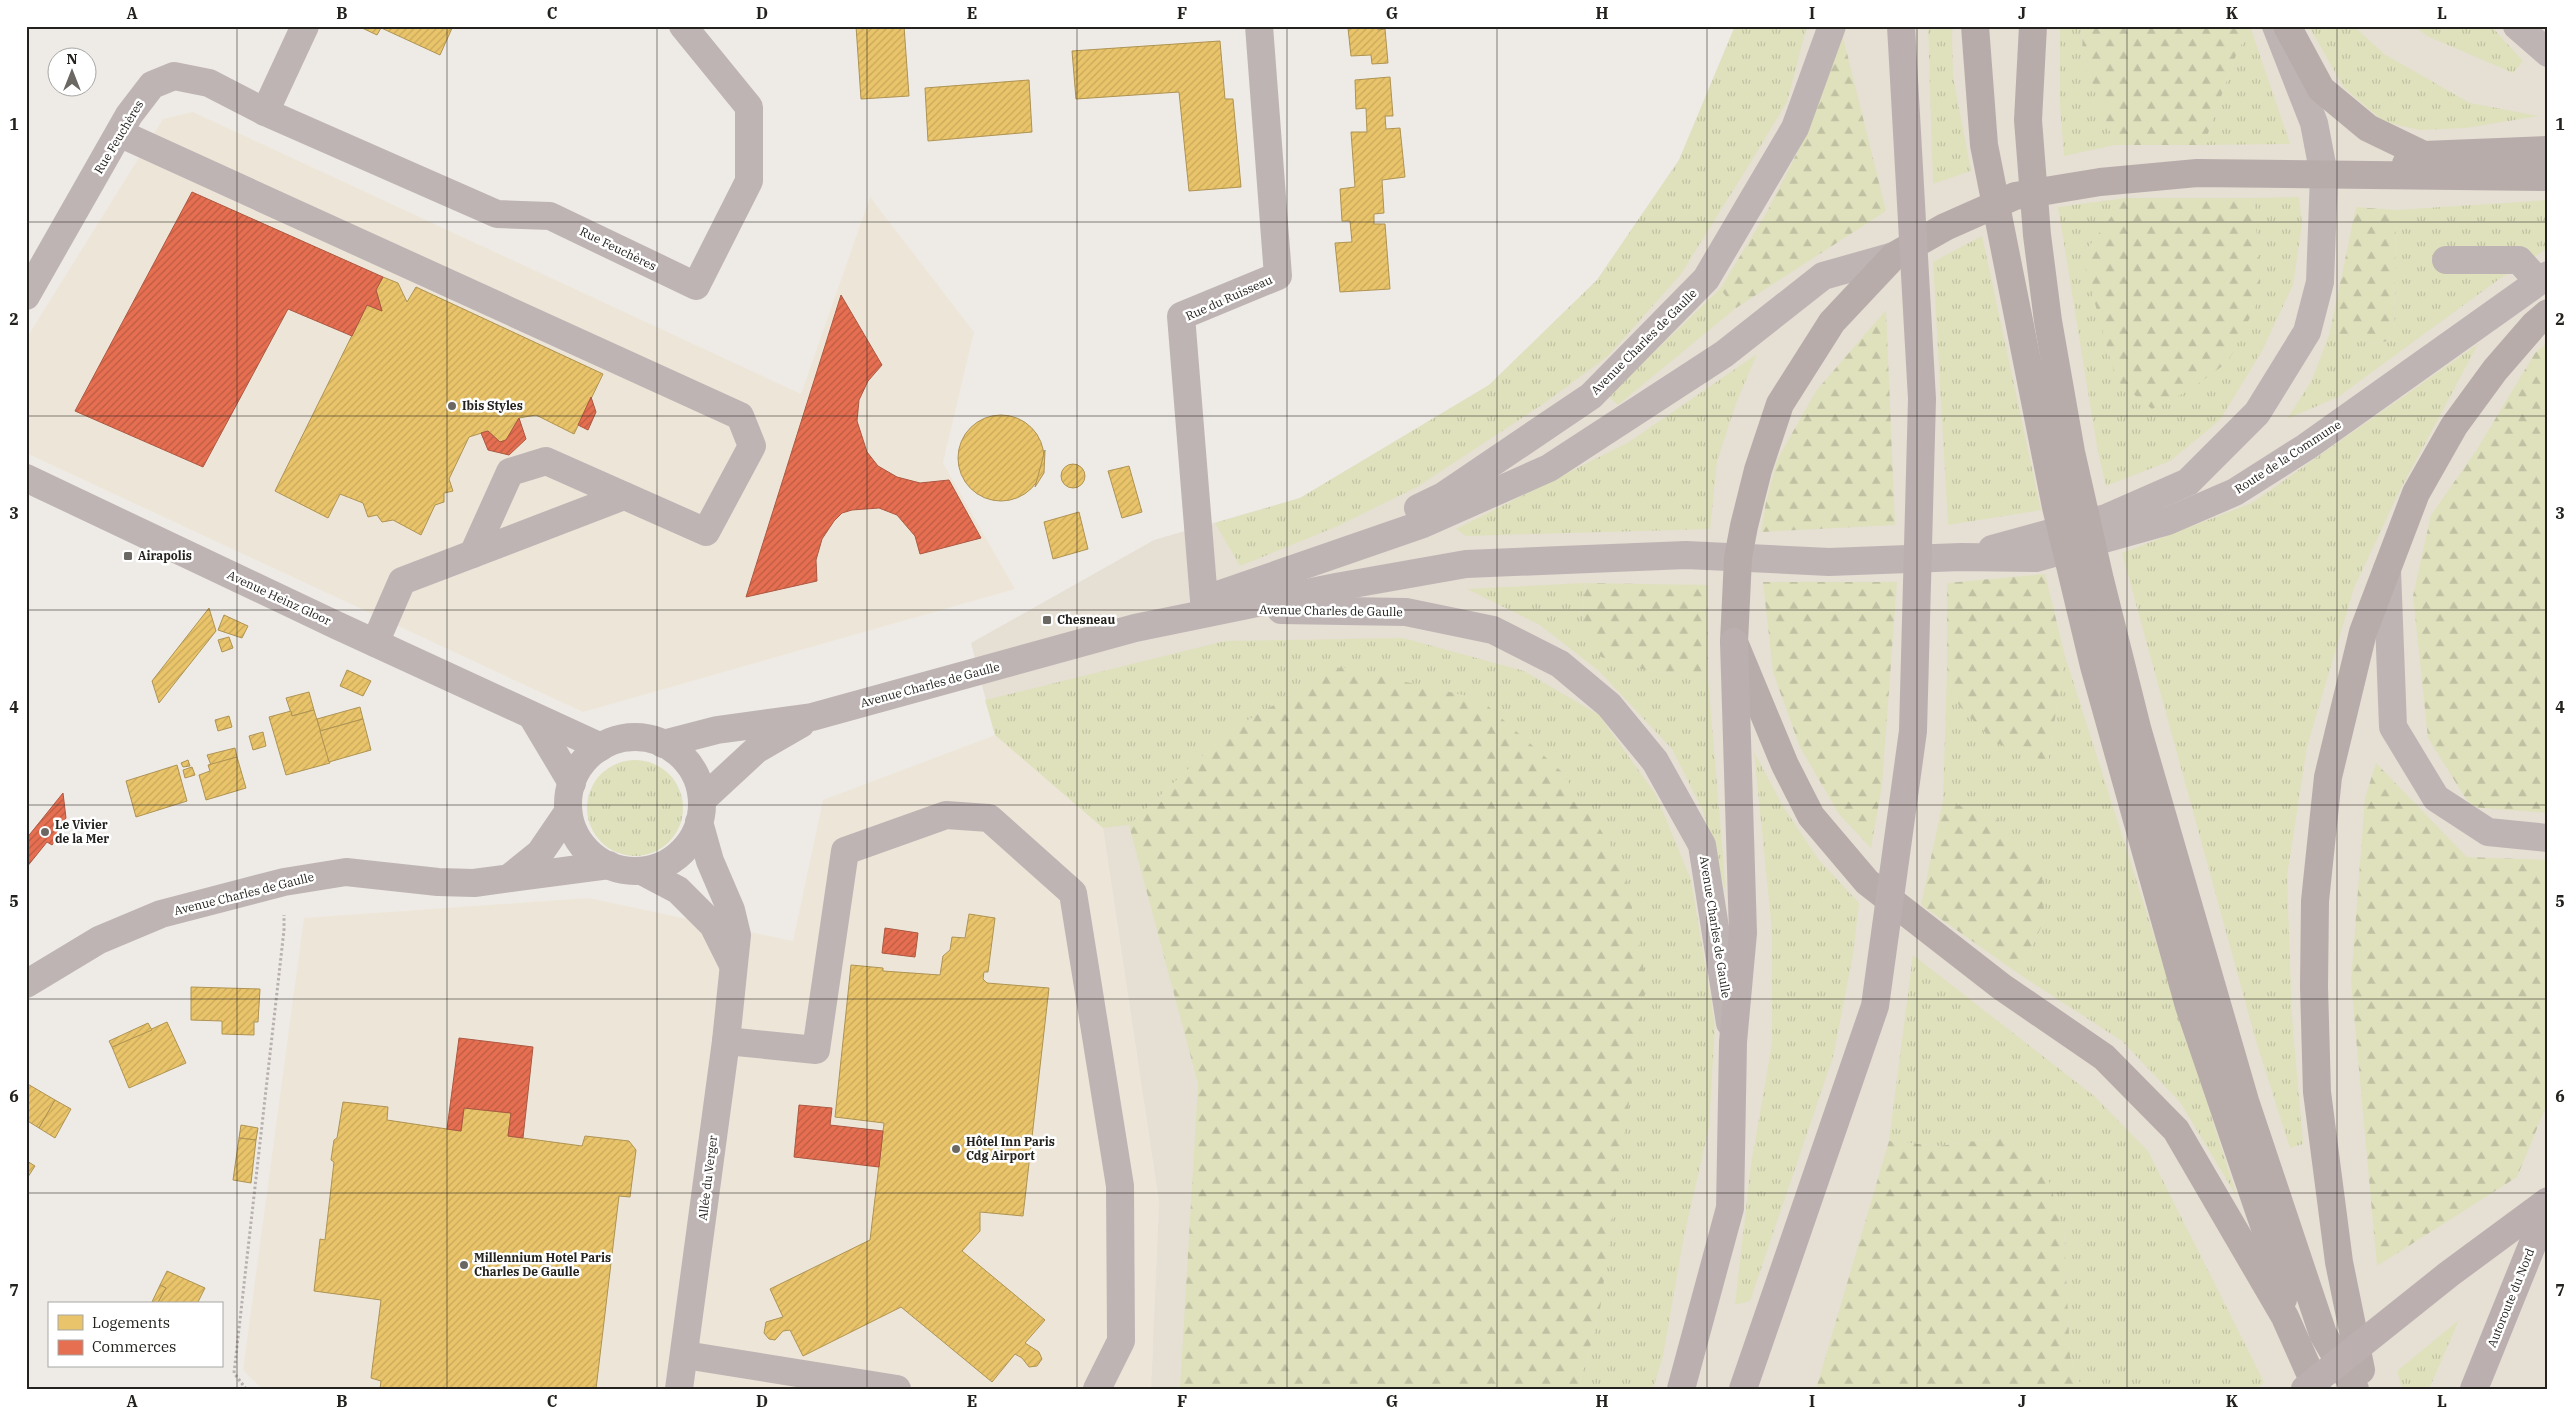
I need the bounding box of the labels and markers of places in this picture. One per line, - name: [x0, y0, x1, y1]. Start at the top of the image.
- place label: Ibis Styles: [462, 398, 523, 413]
- marker: Ibis Styles: [446, 400, 458, 412]
- place label: Airapolis: [138, 548, 192, 563]
- marker: Airapolis: [122, 550, 134, 562]
- place label: Chesneau: [1057, 612, 1115, 627]
- marker: Chesneau: [1041, 614, 1053, 626]
- place label: Le Vivier de la Mer: [55, 817, 109, 846]
- marker: Le Vivier de la Mer: [39, 826, 51, 838]
- place label: Hôtel Inn Paris Cdg Airport: [966, 1134, 1055, 1163]
- marker: Hôtel Inn Paris Cdg Airport: [950, 1143, 962, 1155]
- place label: Millennium Hotel Paris Charles De Gaulle: [474, 1250, 611, 1279]
- marker: Millennium Hotel Paris Charles De Gaulle: [458, 1259, 470, 1271]

